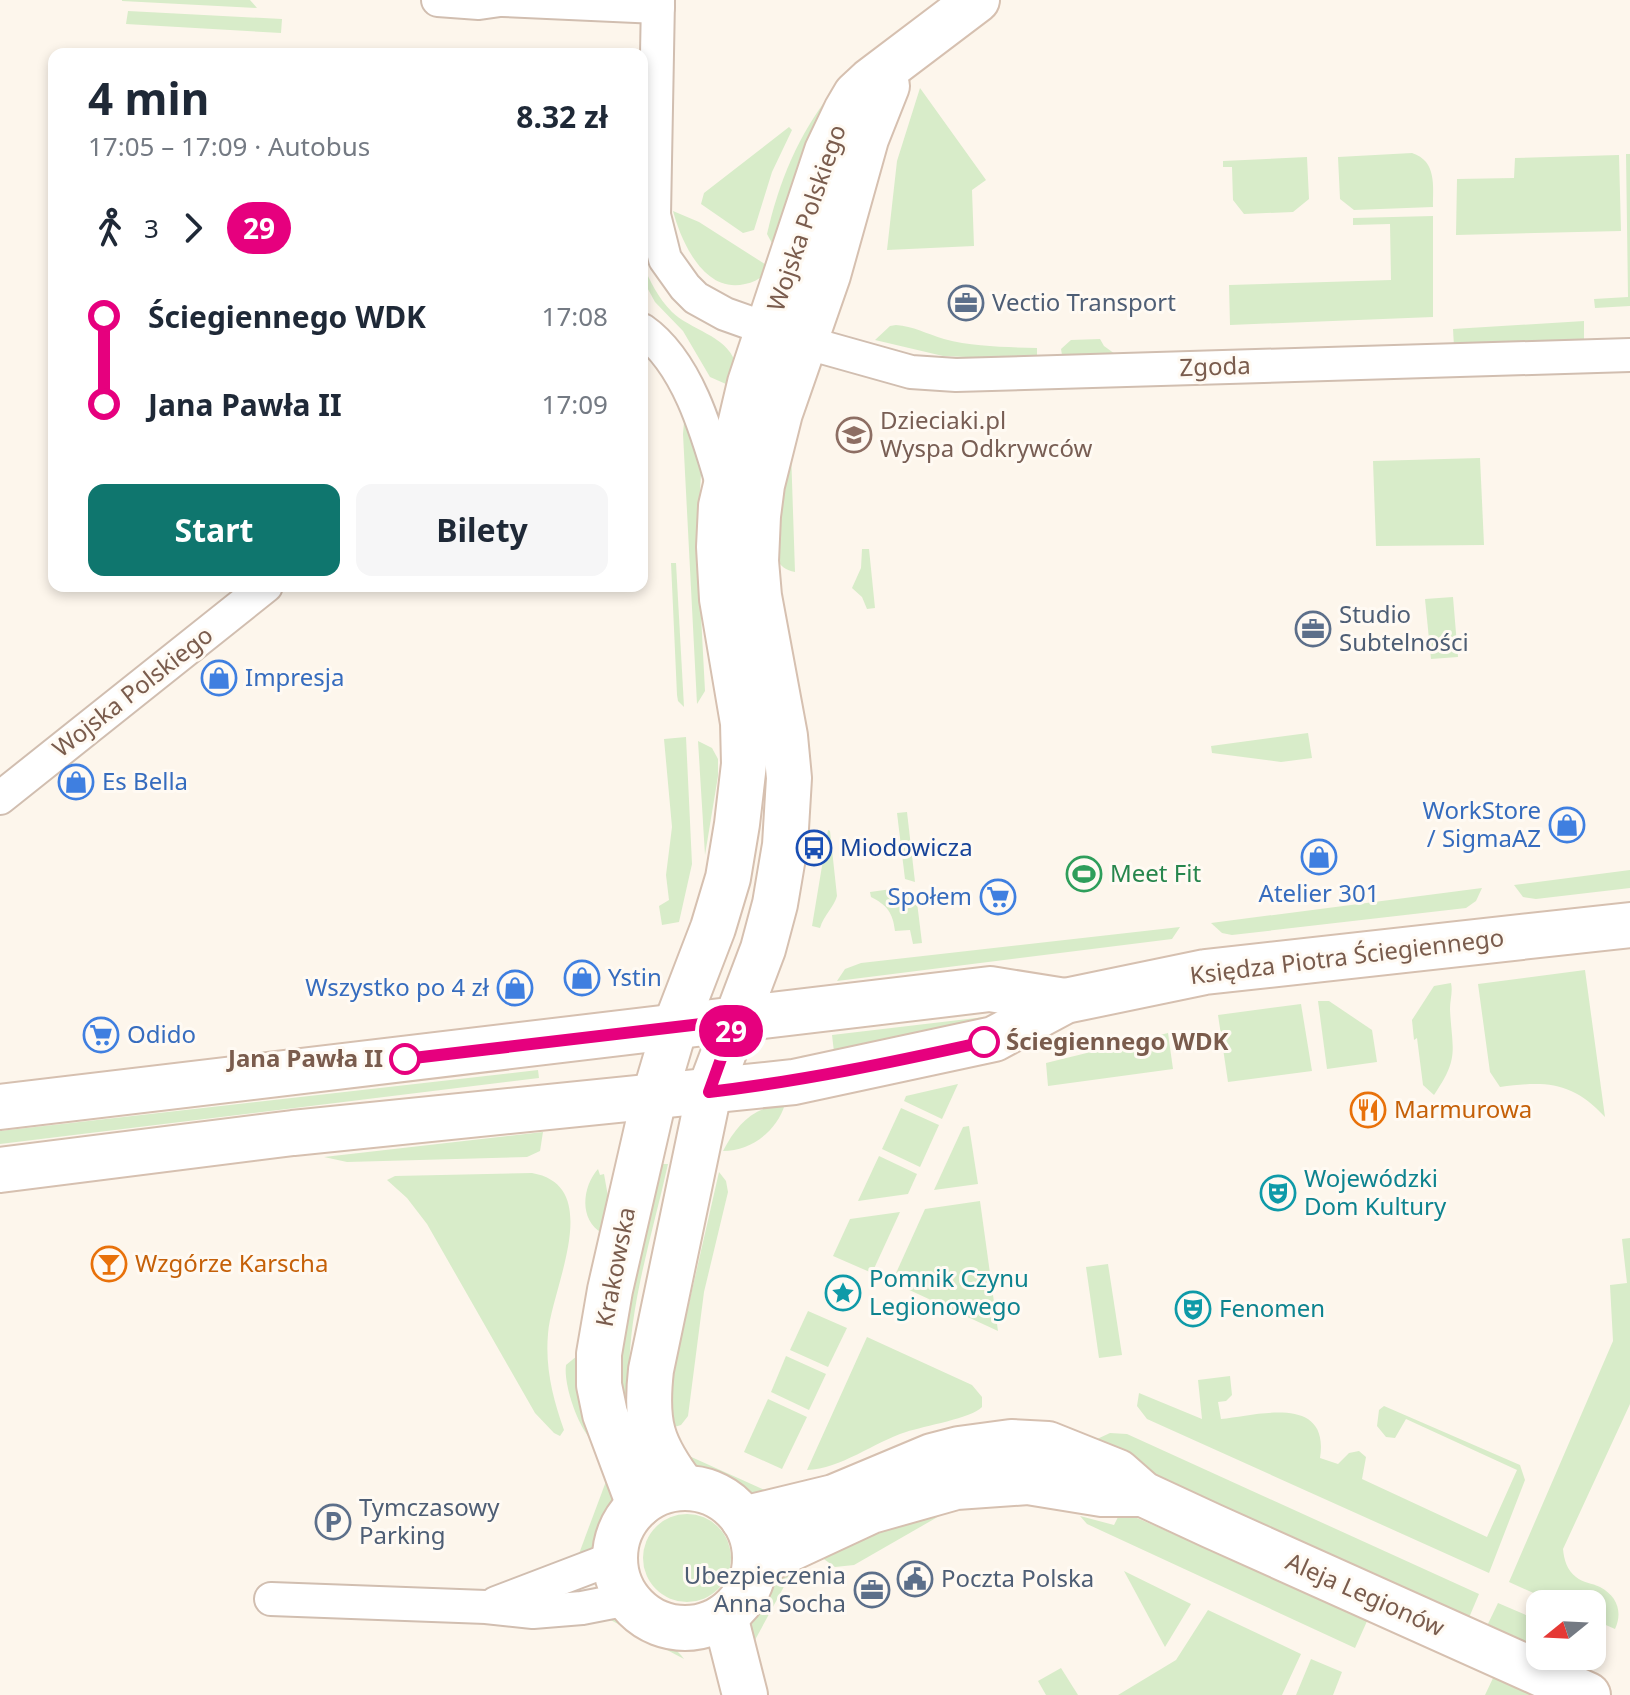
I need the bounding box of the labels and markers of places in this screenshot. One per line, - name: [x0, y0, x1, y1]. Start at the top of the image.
- office icon: Vectio Transport: [947, 284, 985, 322]
- place label: Vectio Transport: [992, 285, 1176, 318]
- place label: Dzieciaki.pl Wyspa Odkrywców: [880, 403, 1092, 464]
- school or university icon: Dzieciaki.pl Wyspa Odkrywców: [835, 416, 873, 454]
- place label: Studio Subtelności: [1339, 597, 1469, 658]
- office icon: Studio Subtelności: [1294, 610, 1332, 648]
- shop icon: Impresja: [200, 659, 238, 697]
- place label: Impresja: [245, 660, 344, 693]
- shop icon: Es Bella: [57, 763, 95, 801]
- place label: Es Bella: [102, 764, 188, 797]
- place label: WorkStore / SigmaAZ: [1423, 793, 1541, 854]
- shop icon: WorkStore / SigmaAZ: [1548, 806, 1586, 844]
- bus stop icon: Miodowicza: [795, 829, 833, 867]
- place label: Miodowicza: [840, 830, 973, 863]
- shop icon: Atelier 301: [1300, 838, 1338, 876]
- sports icon: Meet Fit: [1065, 855, 1103, 893]
- place label: Meet Fit: [1110, 856, 1201, 889]
- place label: Atelier 301: [1259, 876, 1379, 909]
- supermarket icon: Społem: [979, 878, 1017, 916]
- place label: Społem: [887, 879, 972, 912]
- shop icon: Ystin: [563, 959, 601, 997]
- place label: Ystin: [608, 960, 662, 993]
- shop icon: Wszystko po 4 zł: [496, 969, 534, 1007]
- place label: Wszystko po 4 zł: [305, 970, 490, 1003]
- supermarket icon: Odido: [82, 1016, 120, 1054]
- place label: Odido: [127, 1017, 196, 1050]
- place label: Ściegiennego WDK: [1006, 1024, 1228, 1057]
- marker: Ściegiennego WDK: [969, 1027, 999, 1057]
- place label: Jana Pawła II: [226, 1041, 383, 1074]
- marker: Jana Pawła II: [390, 1044, 420, 1074]
- restaurant icon: Marmurowa: [1349, 1091, 1387, 1129]
- place label: Marmurowa: [1394, 1092, 1532, 1125]
- place label: Wojewódzki Dom Kultury: [1304, 1161, 1447, 1222]
- theatre icon: Wojewódzki Dom Kultury: [1259, 1174, 1297, 1212]
- bar icon: Wzgórze Karscha: [90, 1245, 128, 1283]
- place label: Wzgórze Karscha: [135, 1246, 328, 1279]
- place label: Pomnik Czynu Legionowego: [869, 1261, 1029, 1322]
- place icon: Pomnik Czynu Legionowego: [824, 1274, 862, 1312]
- theatre icon: Fenomen: [1174, 1290, 1212, 1328]
- place label: Fenomen: [1219, 1291, 1325, 1324]
- place label: Tymczasowy Parking: [359, 1490, 500, 1551]
- parking icon: Tymczasowy Parking: [314, 1503, 352, 1541]
- place label: Ubezpieczenia Anna Socha: [684, 1558, 846, 1619]
- public building icon: Poczta Polska: [896, 1560, 934, 1598]
- place label: Poczta Polska: [941, 1561, 1094, 1594]
- office icon: Ubezpieczenia Anna Socha: [853, 1571, 891, 1609]

